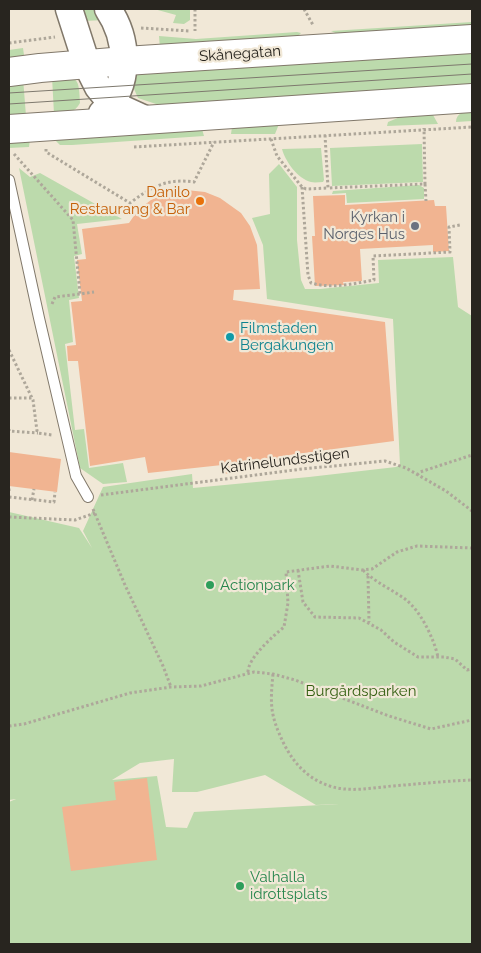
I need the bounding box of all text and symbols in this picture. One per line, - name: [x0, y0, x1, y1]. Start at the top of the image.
- street label: Skånegatan: [198, 42, 282, 66]
- place label: Danilo Restaurang & Bar: [70, 183, 190, 218]
- marker: Danilo Restaurang & Bar: [194, 195, 206, 207]
- place label: Kyrkan i Norges Hus: [323, 208, 405, 243]
- marker: Kyrkan i Norges Hus: [409, 220, 421, 232]
- place label: Filmstaden Bergakungen: [240, 319, 334, 354]
- marker: Filmstaden Bergakungen: [224, 331, 236, 343]
- street label: Katrinelundsstigen: [220, 444, 350, 478]
- place label: Actionpark: [220, 576, 295, 594]
- marker: Actionpark: [204, 579, 216, 591]
- park label: Burgårdsparken: [306, 682, 416, 700]
- place label: Valhalla idrottsplats: [250, 868, 327, 903]
- marker: Valhalla idrottsplats: [234, 880, 246, 892]

